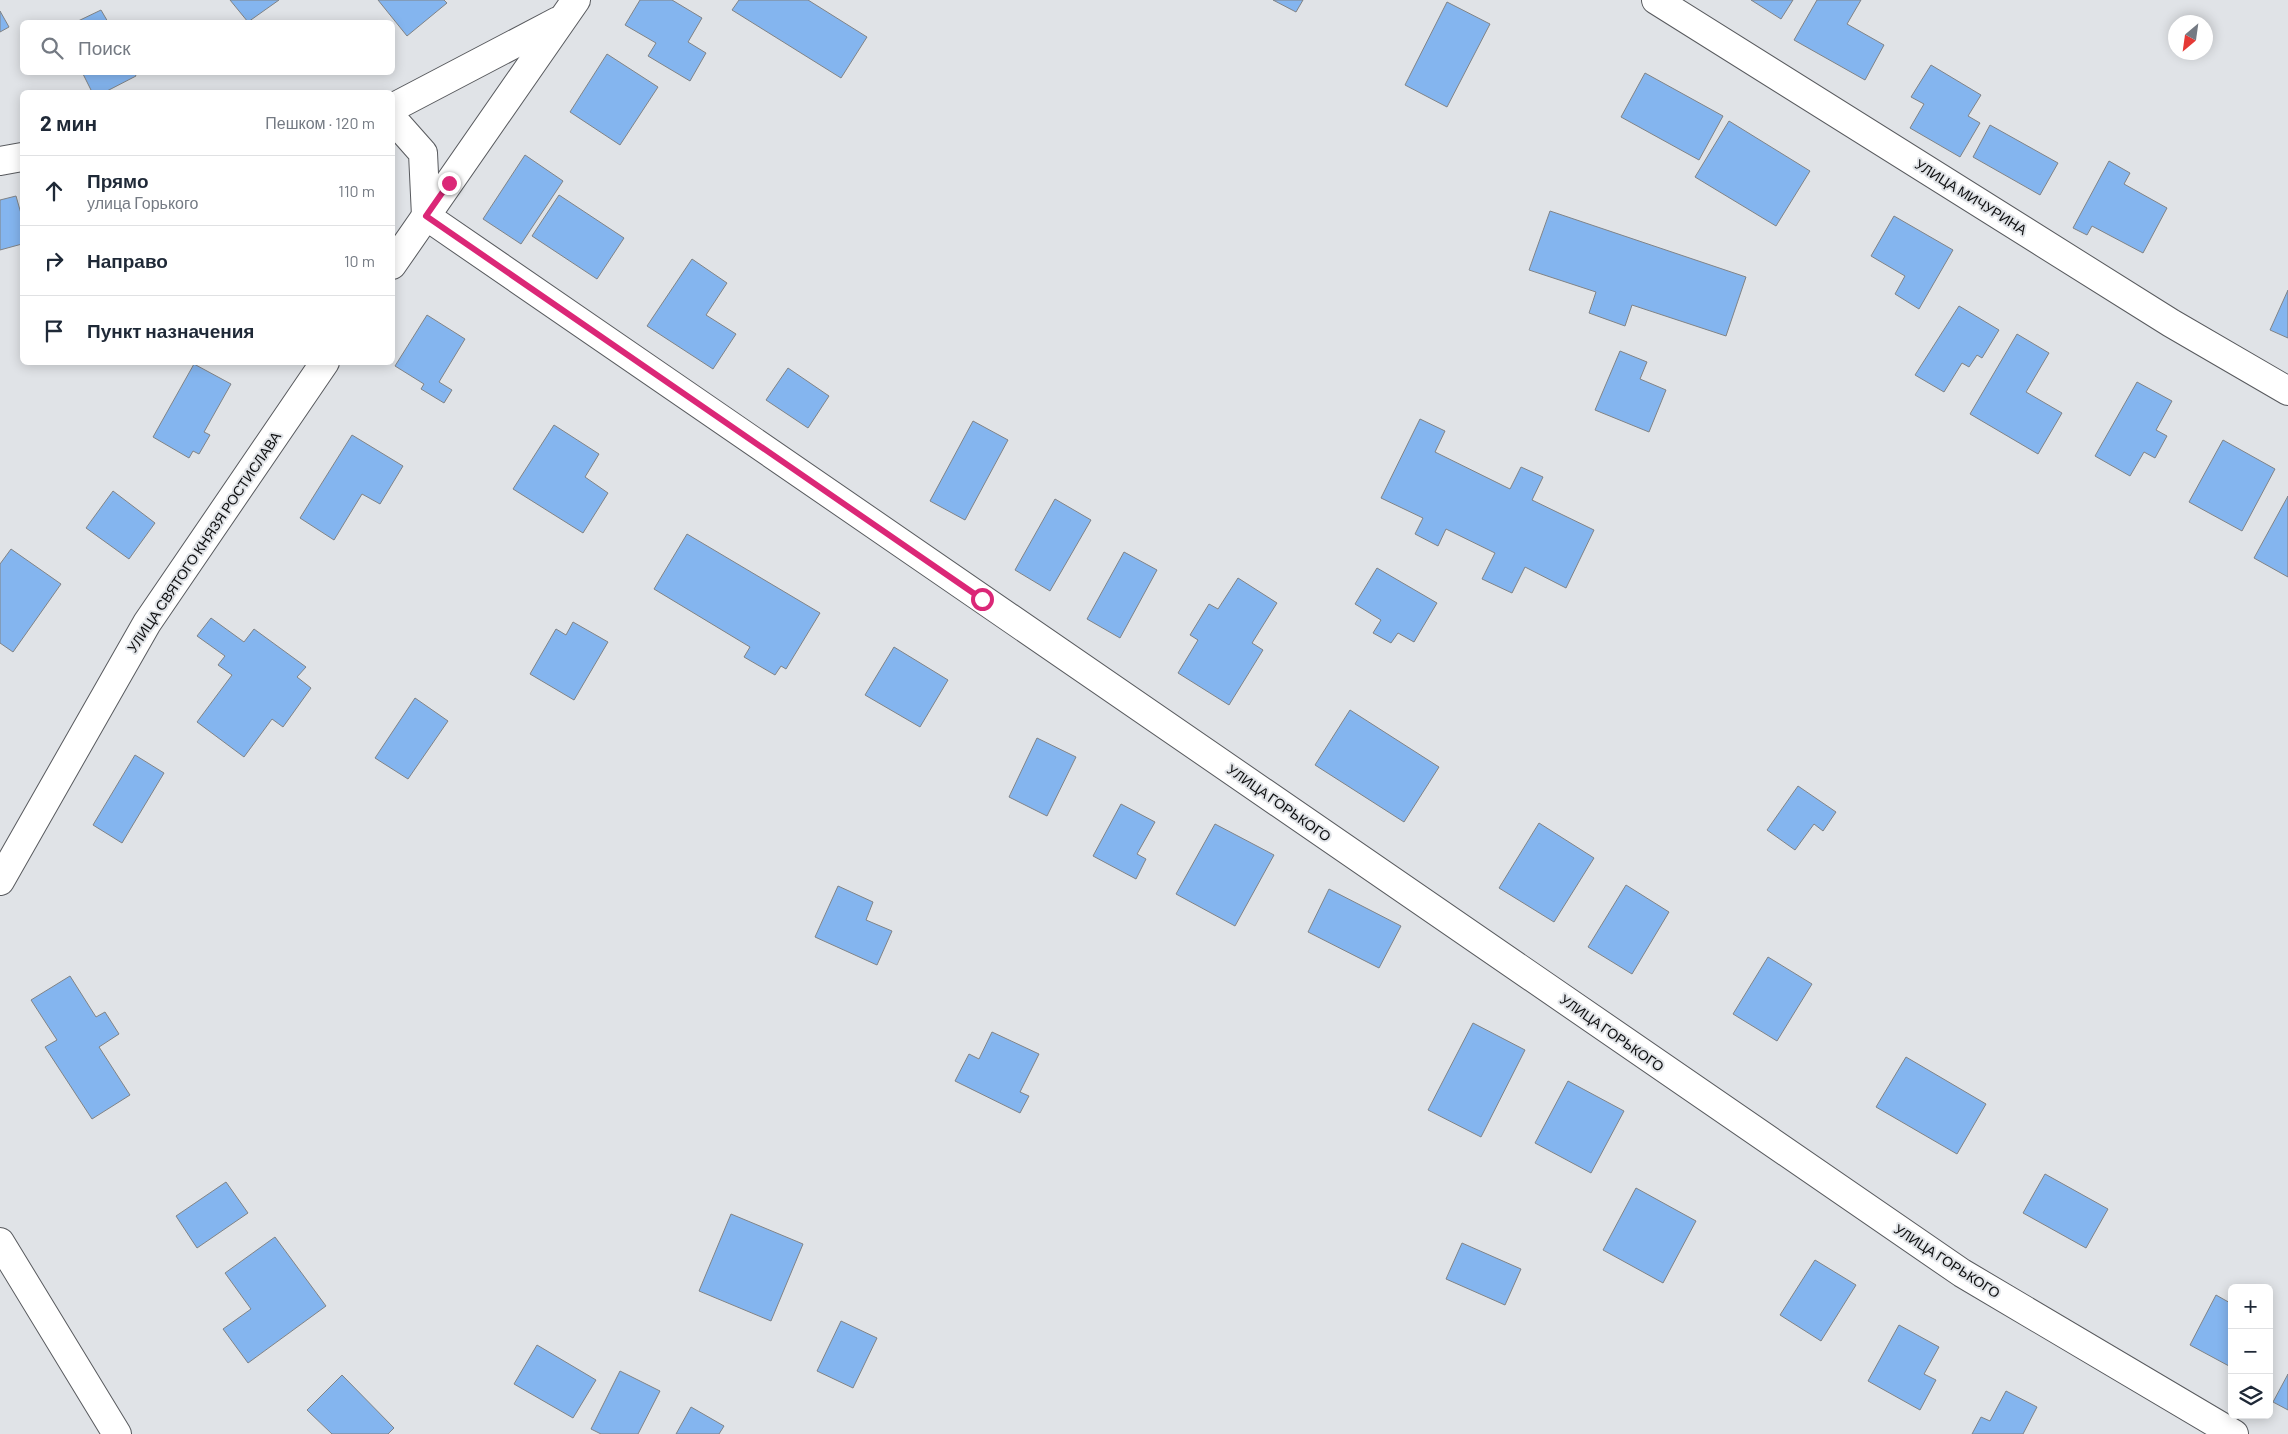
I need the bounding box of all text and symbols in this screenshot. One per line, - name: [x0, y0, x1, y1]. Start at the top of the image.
- north arrow: [2168, 15, 2213, 60]
- search box: [20, 20, 395, 75]
- icon: search: [38, 34, 66, 62]
- text: Поиск: [78, 36, 131, 59]
- text: 2 мин: [40, 110, 97, 135]
- text: Пешком · 120 m: [265, 113, 375, 132]
- street label: УЛИЦА МИЧУРИНА: [1912, 155, 2031, 238]
- text: Прямо: [87, 169, 149, 192]
- route end: [438, 172, 461, 195]
- icon: ahead: [40, 177, 68, 205]
- text: 110 m: [338, 181, 375, 200]
- text: улица Горького: [87, 193, 198, 212]
- icon: right: [40, 247, 68, 275]
- text: Направо: [87, 249, 168, 272]
- text: 10 m: [344, 251, 375, 270]
- icon: arrive: [40, 317, 68, 345]
- text: Пункт назначения: [87, 319, 254, 342]
- street label: УЛИЦА СВЯТОГО КНЯЗЯ РОСТИСЛАВА: [123, 428, 284, 655]
- route start: [971, 588, 994, 611]
- street label: УЛИЦА ГОРЬКОГО: [1224, 760, 1335, 845]
- street label: УЛИЦА ГОРЬКОГО: [1557, 990, 1668, 1075]
- street label: УЛИЦА ГОРЬКОГО: [1891, 1220, 2004, 1301]
- map controls: [2228, 1284, 2273, 1419]
- button: +: [2228, 1284, 2273, 1329]
- button: −: [2228, 1329, 2273, 1374]
- button: layers: [2228, 1374, 2273, 1419]

